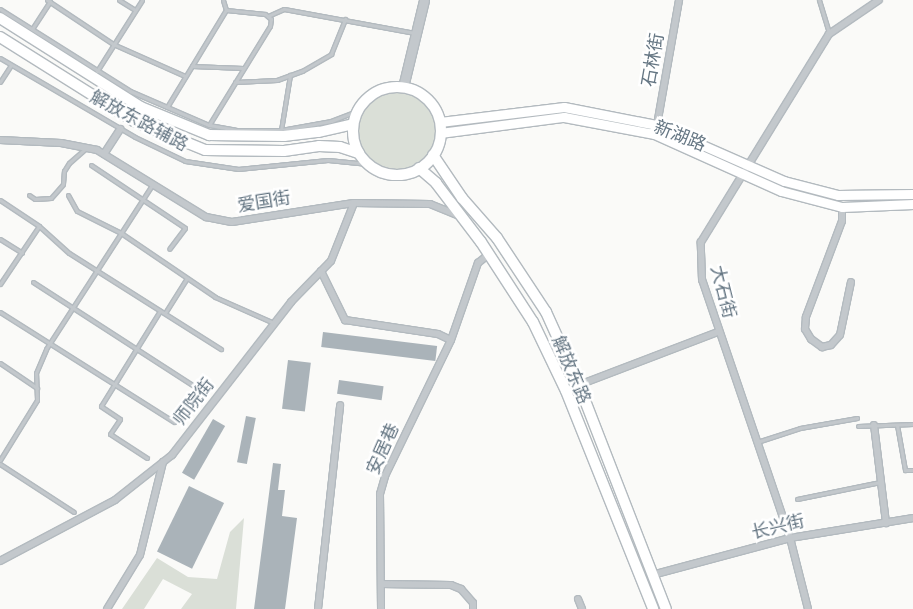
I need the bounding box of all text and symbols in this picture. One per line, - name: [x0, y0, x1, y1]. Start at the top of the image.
- street label: 石林街: [638, 32, 668, 88]
- street label: 解放东路辅路: [86, 86, 192, 156]
- street label: 新湖路: [651, 116, 709, 156]
- street label: 爱国街: [236, 187, 292, 217]
- street label: 大石街: [706, 263, 740, 321]
- street label: 解放东路: [547, 333, 595, 407]
- street label: 师院街: [169, 374, 219, 430]
- street label: 安居巷: [362, 420, 404, 478]
- street label: 长兴街: [749, 510, 807, 544]

